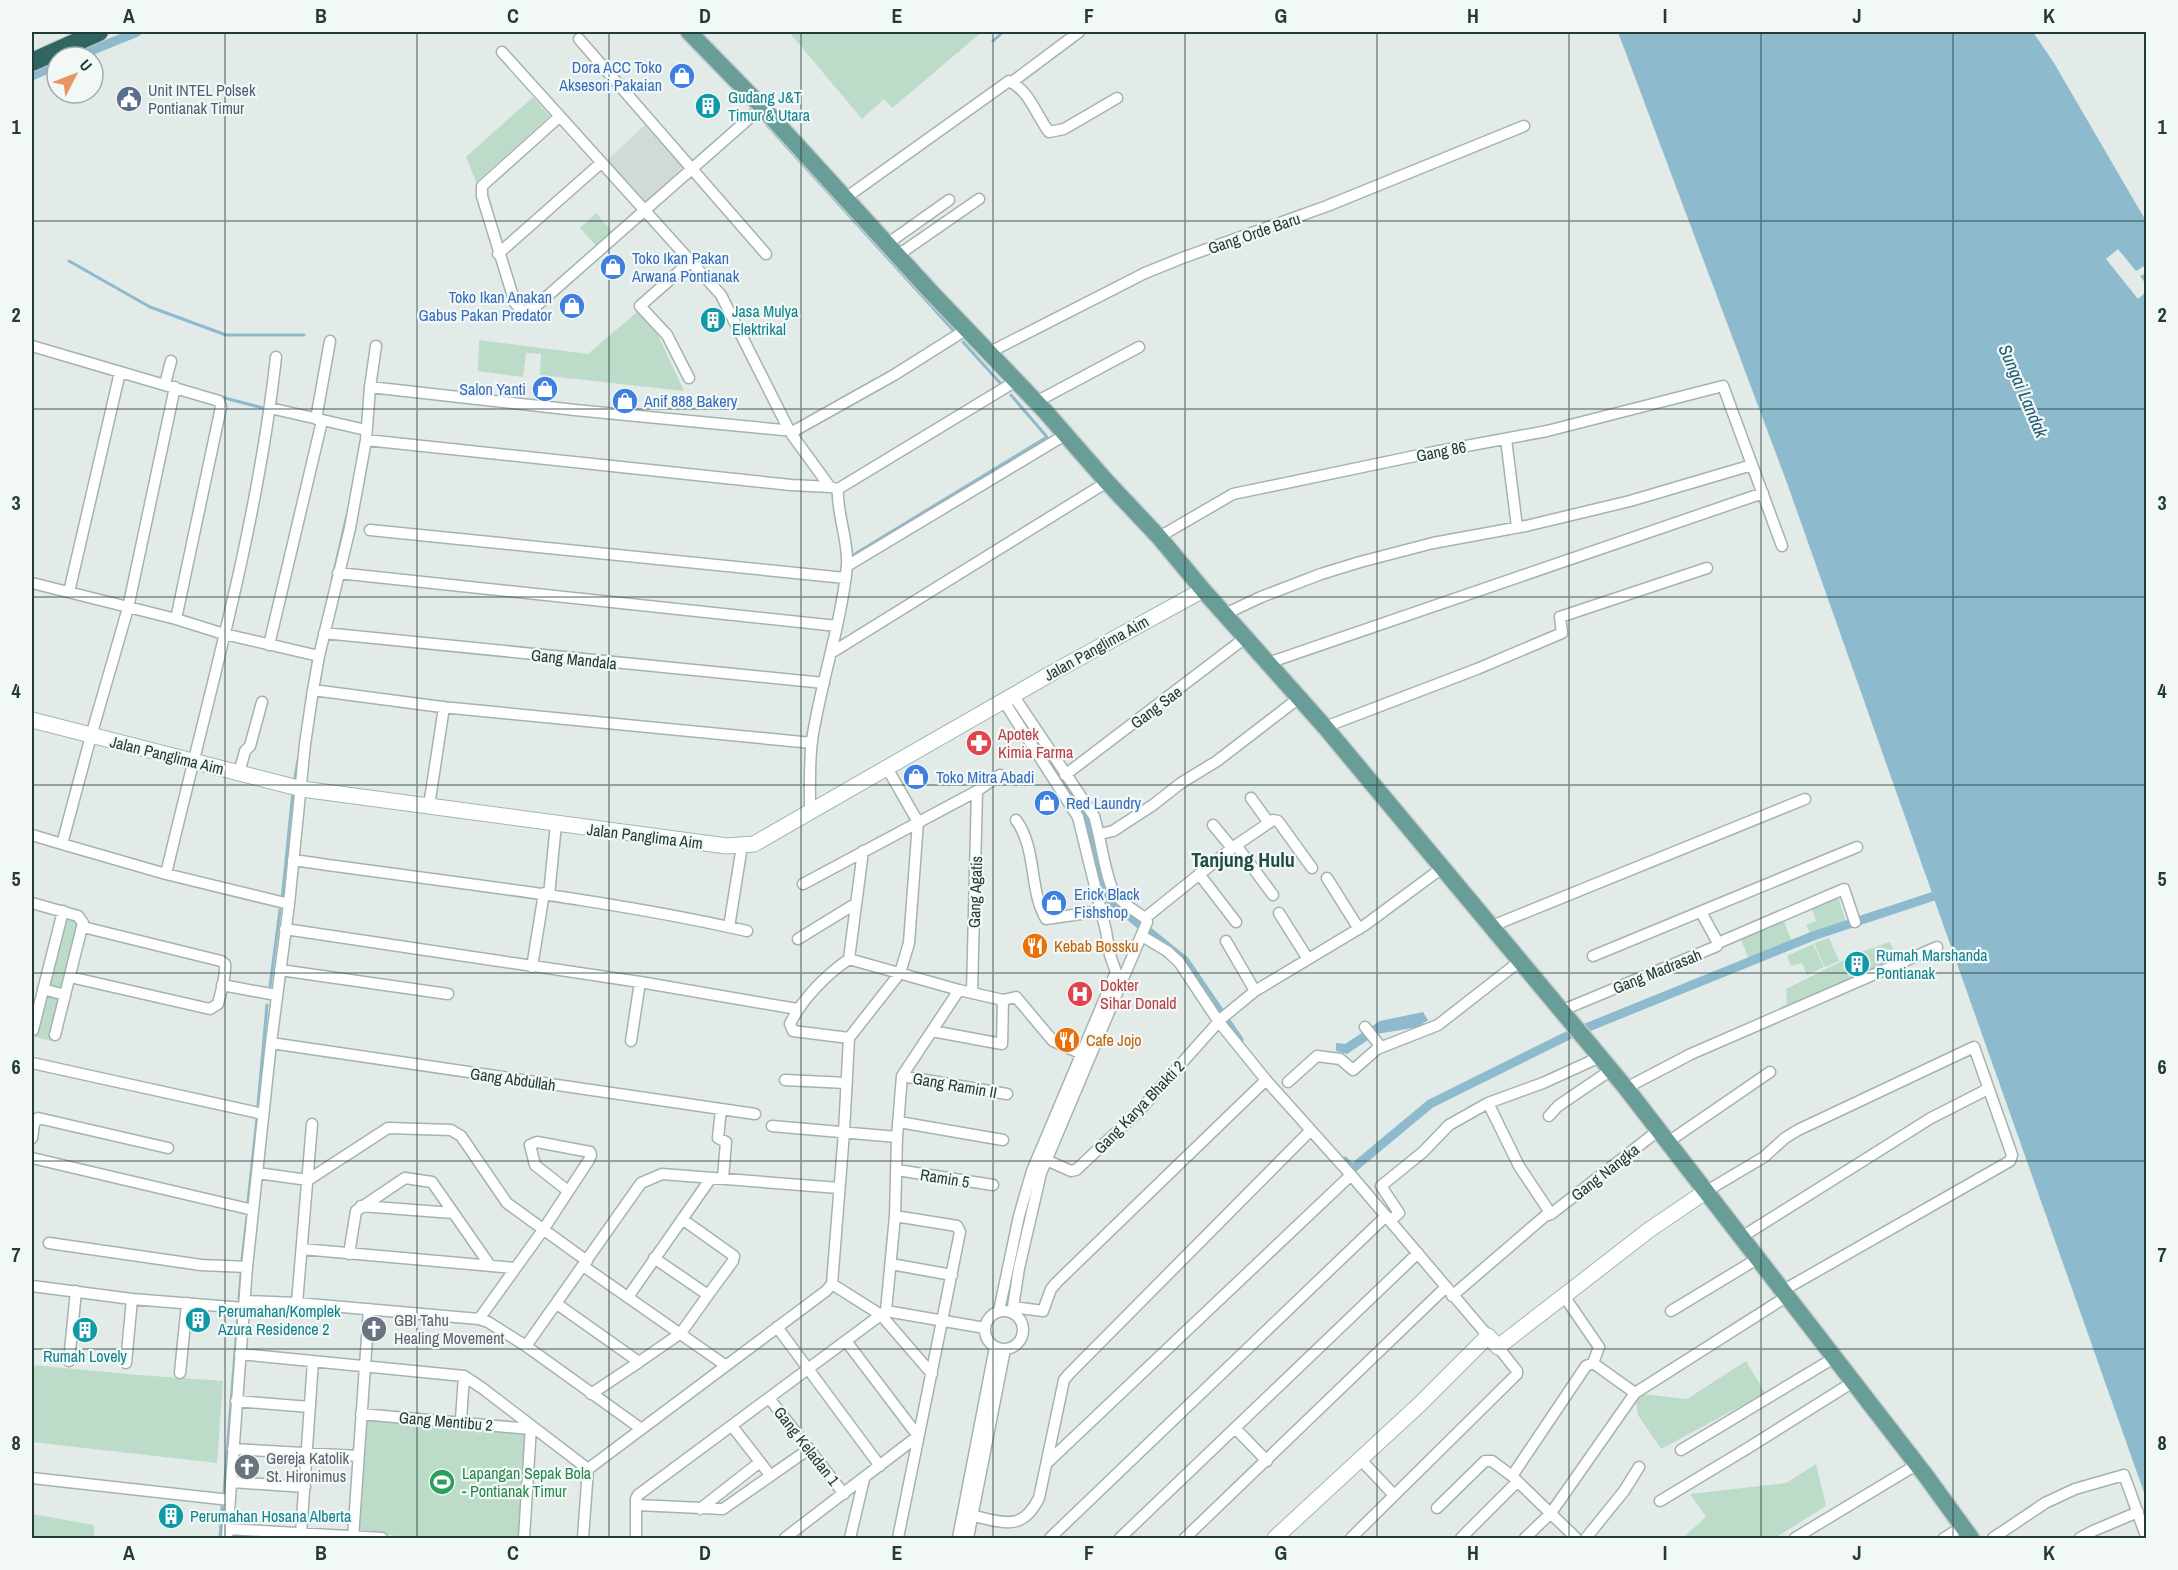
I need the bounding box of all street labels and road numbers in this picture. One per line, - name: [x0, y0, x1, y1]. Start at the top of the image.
- street label: Gang Orde Baru: [1205, 207, 1303, 259]
- street label: Gang 86: [1414, 435, 1468, 467]
- street label: Jalan Panglima Aim: [1040, 610, 1152, 686]
- street label: Gang Mandala: [530, 644, 619, 675]
- street label: Gang Sae: [1126, 680, 1186, 734]
- street label: Jalan Panglima Aim: [108, 730, 226, 780]
- street label: Jalan Panglima Aim: [586, 818, 704, 854]
- street label: Gang Agatis: [963, 856, 987, 928]
- street label: Gang Madrasah: [1609, 943, 1705, 999]
- street label: Gang Karya Bhakti 2: [1089, 1056, 1189, 1158]
- street label: Gang Abdullah: [469, 1062, 557, 1096]
- street label: Gang Ramin II: [911, 1067, 999, 1103]
- street label: Gang Nangka: [1566, 1138, 1644, 1206]
- street label: Ramin 5: [919, 1163, 971, 1193]
- street label: Gang Keladan 1: [769, 1402, 845, 1491]
- street label: Gang Mentibu 2: [398, 1406, 494, 1436]

